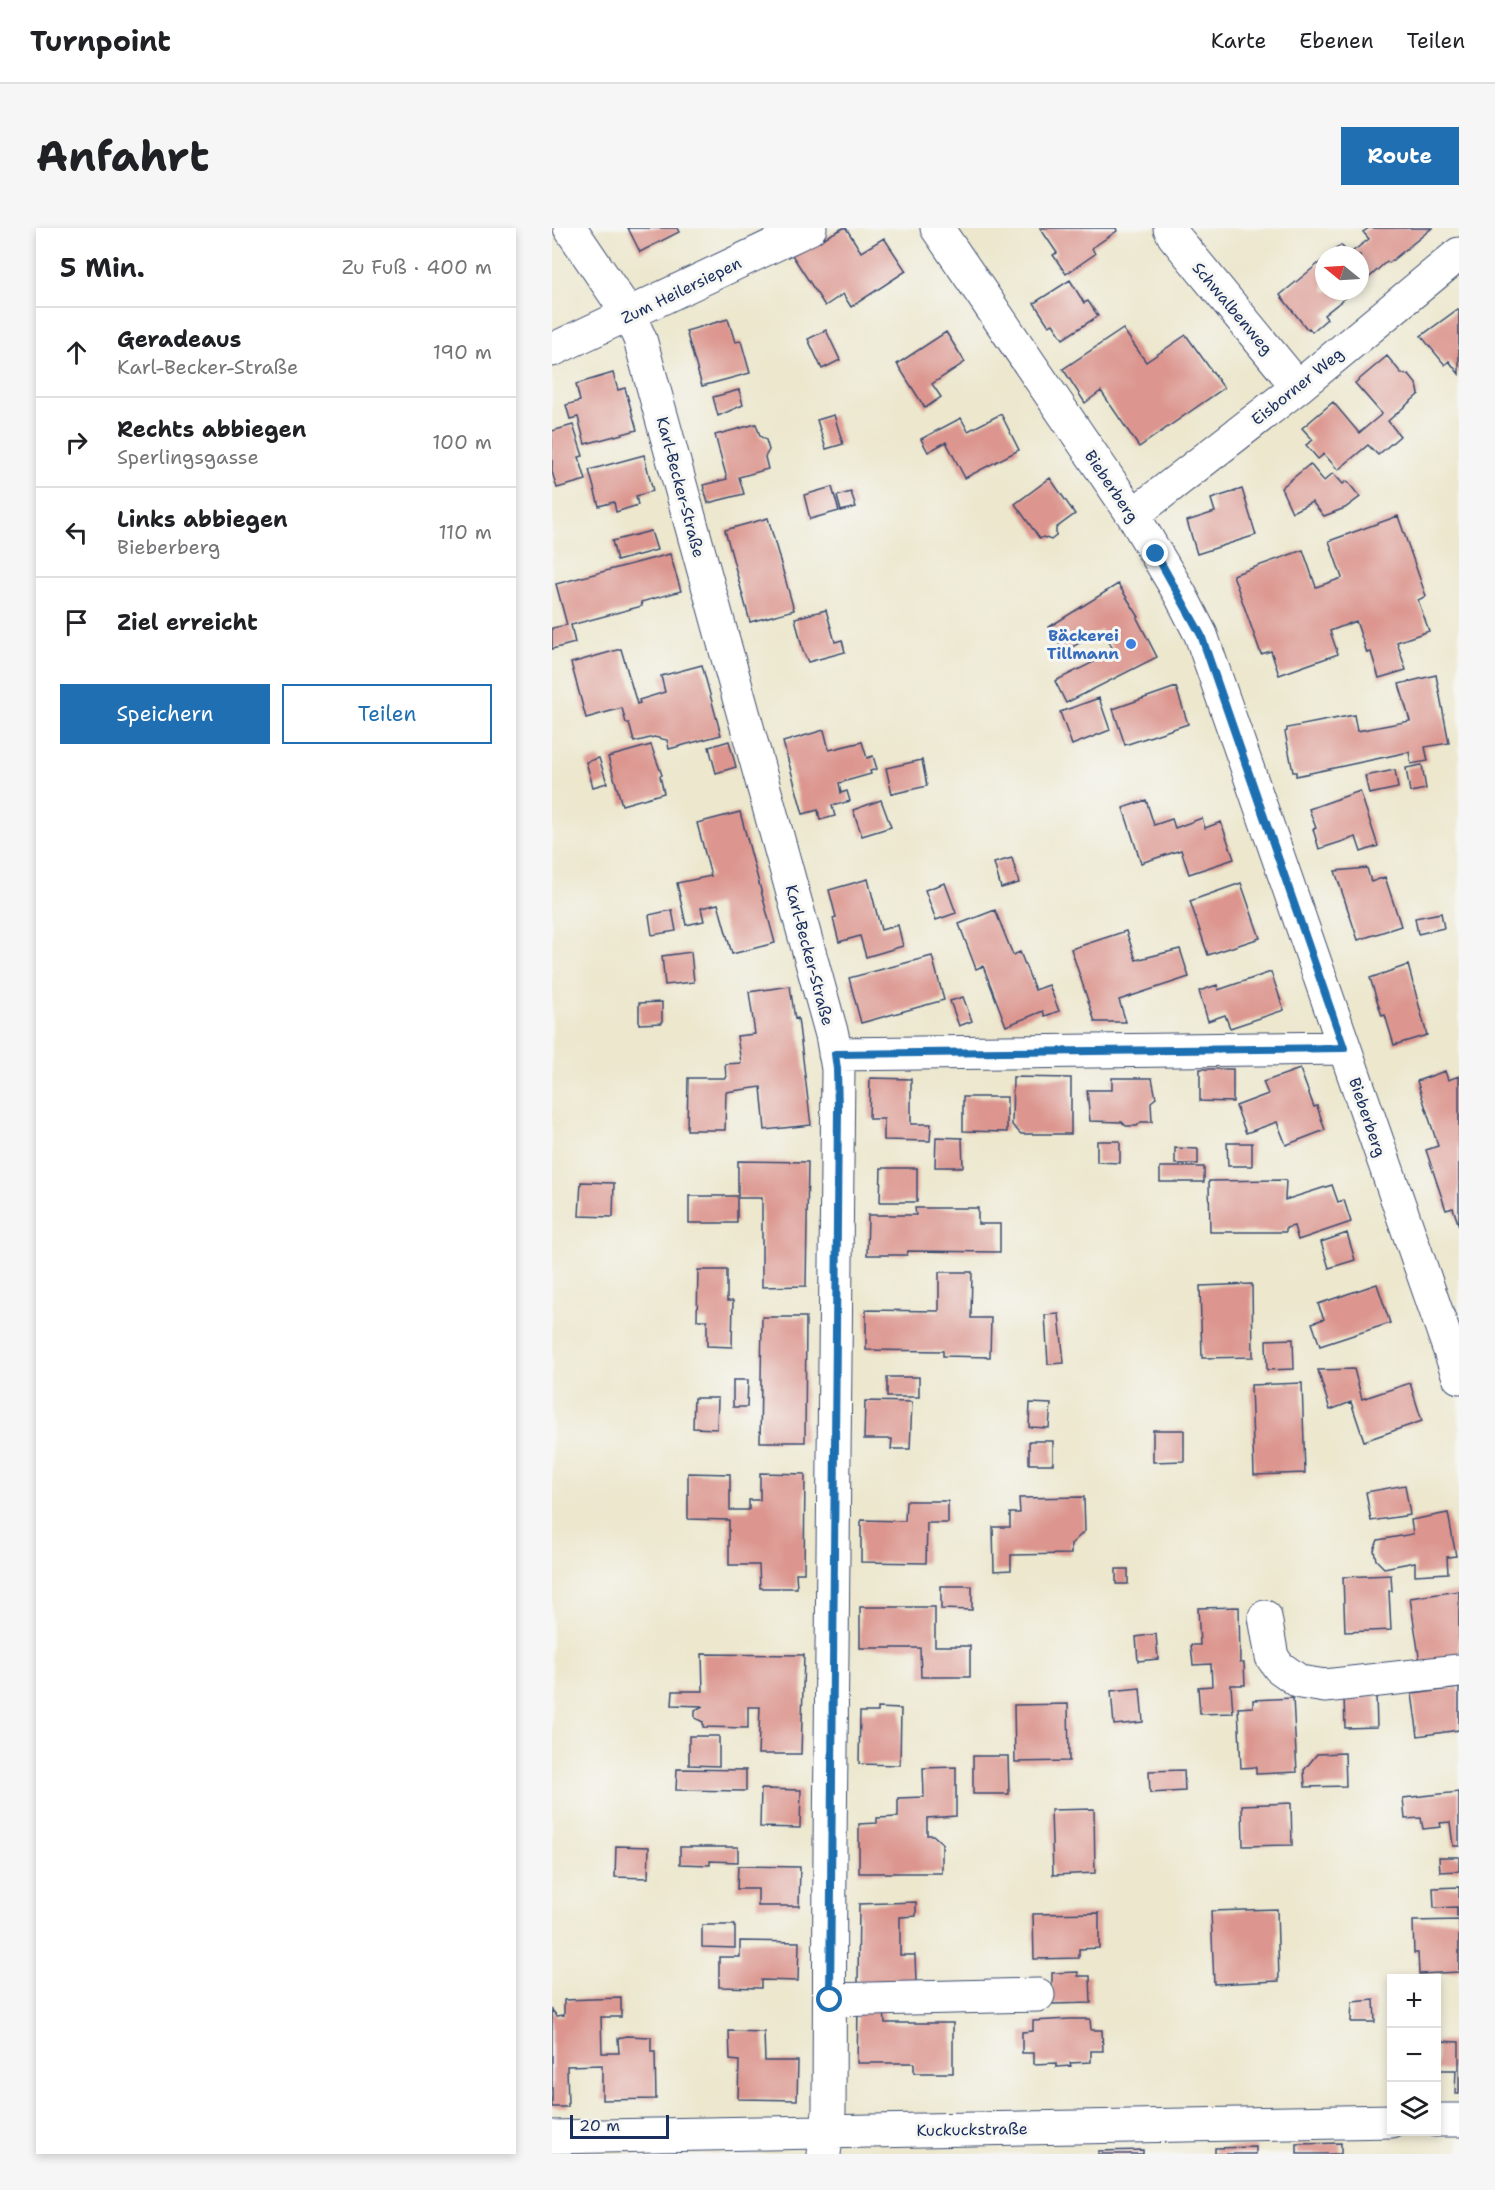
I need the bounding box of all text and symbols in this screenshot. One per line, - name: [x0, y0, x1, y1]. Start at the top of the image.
- text: Turnpoint: [30, 22, 171, 60]
- text: Karte: [1211, 27, 1266, 55]
- text: Ebenen: [1299, 27, 1374, 55]
- text: Teilen: [1407, 27, 1465, 55]
- button: Route: [1341, 127, 1459, 185]
- text: Anfahrt: [36, 128, 209, 184]
- north arrow: [1315, 246, 1369, 300]
- text: 5 Min.: [60, 250, 145, 285]
- street label: Zum Heilersiepen: [618, 252, 745, 329]
- text: Zu Fuß · 400 m: [342, 254, 492, 280]
- street label: Schwalbenweg: [1188, 258, 1278, 359]
- text: Geradeaus: [117, 325, 241, 354]
- icon: ahead: [60, 336, 93, 369]
- text: 190 m: [433, 339, 492, 365]
- street label: Eisborner Weg: [1247, 343, 1348, 430]
- text: Karl-Becker-Straße: [117, 354, 298, 380]
- street label: Karl-Becker-Straße: [652, 414, 709, 560]
- text: Rechts abbiegen: [117, 415, 306, 444]
- icon: right: [60, 426, 93, 459]
- text: 100 m: [432, 429, 492, 455]
- text: Sperlingsgasse: [117, 444, 259, 470]
- street label: Bieberberg: [1080, 446, 1144, 527]
- text: Links abbiegen: [117, 505, 288, 534]
- icon: left: [60, 516, 93, 549]
- text: 110 m: [438, 519, 492, 545]
- text: Bieberberg: [117, 534, 220, 560]
- route end: [1142, 540, 1168, 566]
- icon: arrive: [60, 606, 93, 639]
- text: Ziel erreicht: [117, 608, 258, 637]
- place label: Bäckerei Tillmann: [1047, 625, 1119, 664]
- marker: Bäckerei Tillmann: [1124, 637, 1138, 651]
- button: Speichern: [60, 684, 270, 744]
- button: Teilen: [282, 684, 492, 744]
- street label: Karl-Becker-Straße: [781, 882, 838, 1028]
- street label: Bieberberg: [1344, 1075, 1391, 1160]
- map controls: [1387, 1974, 1441, 2136]
- button: +: [1387, 1974, 1441, 2028]
- route start: [816, 1986, 842, 2012]
- button: −: [1387, 2028, 1441, 2082]
- button: layers: [1387, 2082, 1441, 2136]
- scale bar: [570, 2112, 669, 2140]
- text: 20 m: [579, 2115, 620, 2136]
- street label: Kuckuckstraße: [916, 2118, 1028, 2141]

